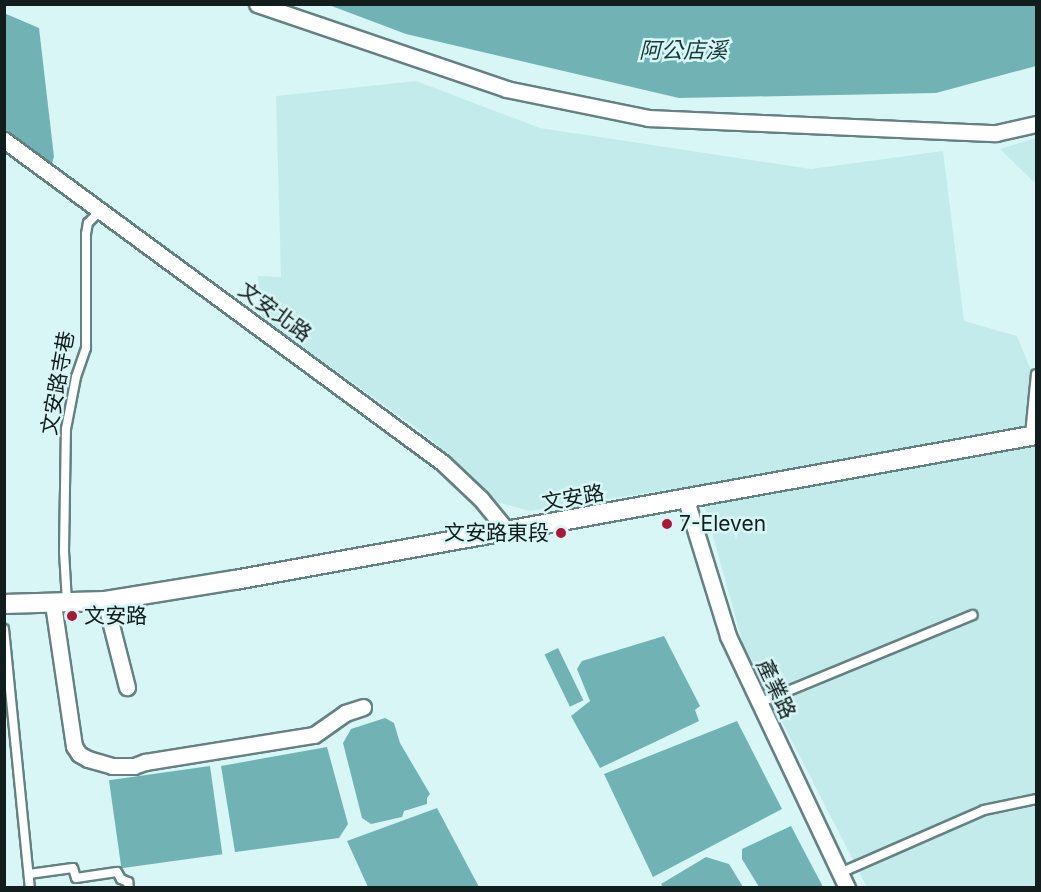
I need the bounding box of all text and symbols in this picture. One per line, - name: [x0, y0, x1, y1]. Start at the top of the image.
- water label: 阿公店溪: [639, 38, 727, 64]
- street label: 文安北路: [234, 277, 316, 347]
- street label: 文安路寺巷: [36, 329, 80, 437]
- street label: 文安路: [540, 480, 606, 516]
- place label: 7-Eleven: [679, 511, 766, 537]
- marker: 7-Eleven: [660, 517, 674, 531]
- place label: 文安路東段: [444, 520, 549, 546]
- marker: 文安路東段: [554, 526, 568, 540]
- place label: 文安路: [84, 603, 147, 629]
- marker: 文安路: [65, 609, 79, 623]
- street label: 產業路: [751, 655, 801, 723]

